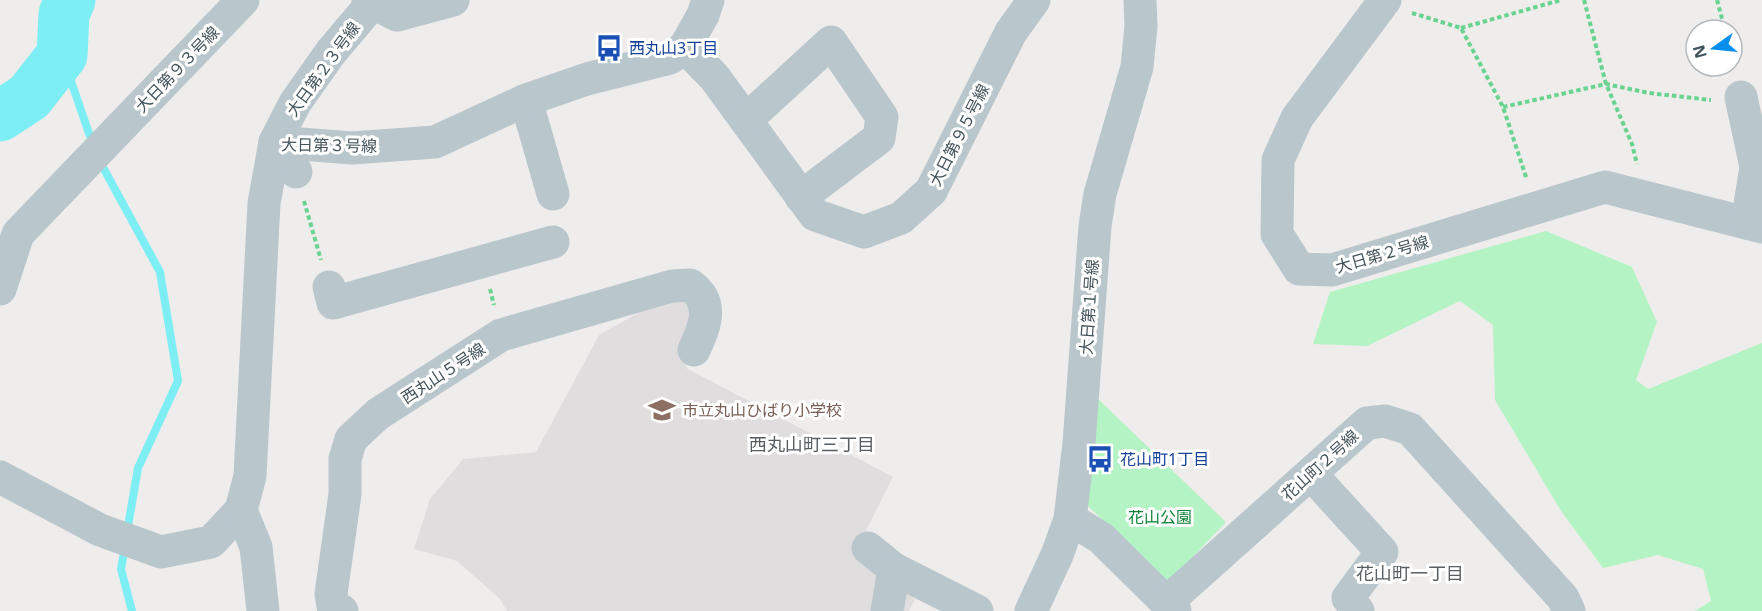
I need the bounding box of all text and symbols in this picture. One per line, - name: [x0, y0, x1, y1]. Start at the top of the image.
- street label: 大日第２３号線: [281, 17, 365, 121]
- north arrow: [1684, 18, 1744, 78]
- street label: 大日第９３号線: [130, 21, 224, 117]
- bus stop icon: 西丸山3丁目: [594, 33, 624, 63]
- place label: 西丸山3丁目: [629, 37, 718, 59]
- text: N: [1687, 43, 1712, 61]
- street label: 大日第９５号線: [924, 80, 994, 190]
- street label: 大日第３号線: [281, 133, 377, 157]
- street label: 大日第２号線: [1333, 230, 1431, 278]
- street label: 大日第１号線: [1075, 258, 1103, 356]
- street label: 西丸山５号線: [397, 338, 489, 408]
- school or university icon: 市立丸山ひばり小学校: [647, 395, 677, 425]
- place label: 市立丸山ひばり小学校: [682, 399, 842, 421]
- street label: 花山町２号線: [1277, 425, 1363, 505]
- district label: 西丸山町三丁目: [749, 432, 875, 456]
- bus stop icon: 花山町1丁目: [1085, 444, 1115, 474]
- place label: 花山町1丁目: [1120, 448, 1209, 470]
- park label: 花山公園: [1128, 506, 1192, 528]
- district label: 花山町一丁目: [1356, 561, 1464, 585]

